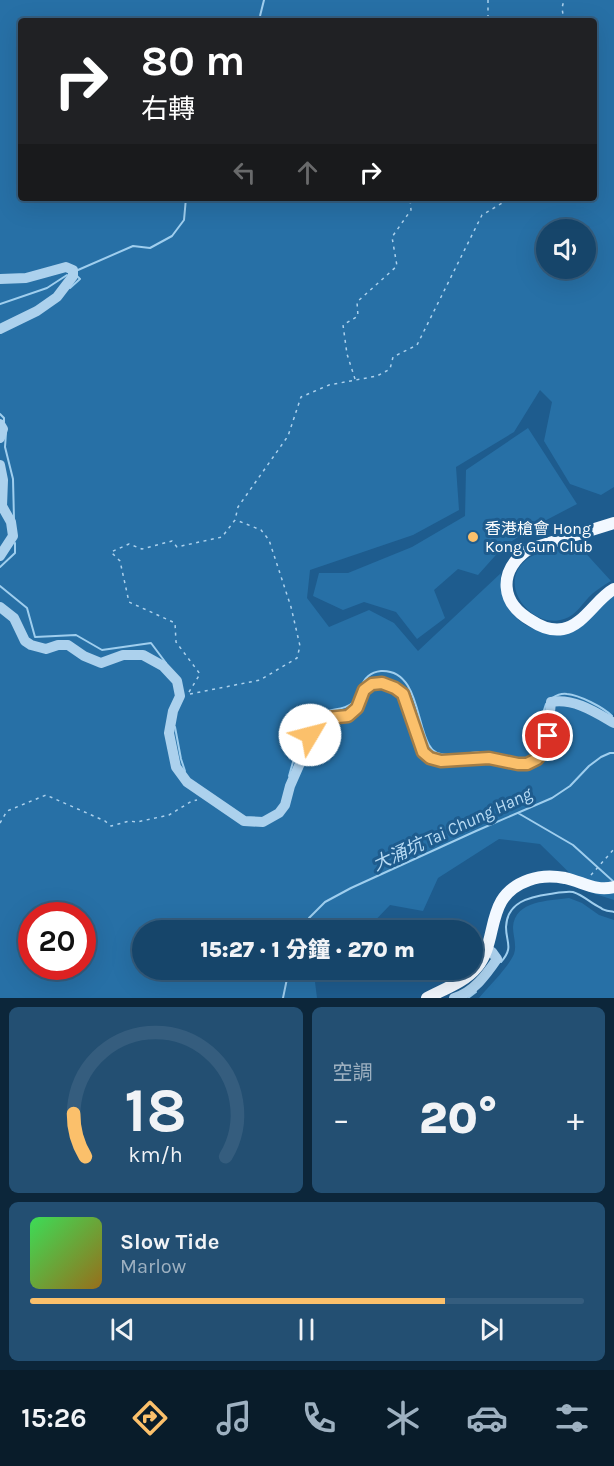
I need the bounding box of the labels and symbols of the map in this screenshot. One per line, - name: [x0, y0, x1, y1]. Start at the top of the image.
- place label: 香港槍會 Hong Kong Gun Club: [485, 519, 593, 556]
- marker: 香港槍會 Hong Kong Gun Club: [466, 530, 480, 544]
- position arrow: [278, 703, 342, 767]
- pin: [522, 710, 573, 761]
- water label: 大涌坑 Tai Chung Hang: [369, 782, 536, 876]
- speed limit sign: 20: [18, 902, 96, 980]

